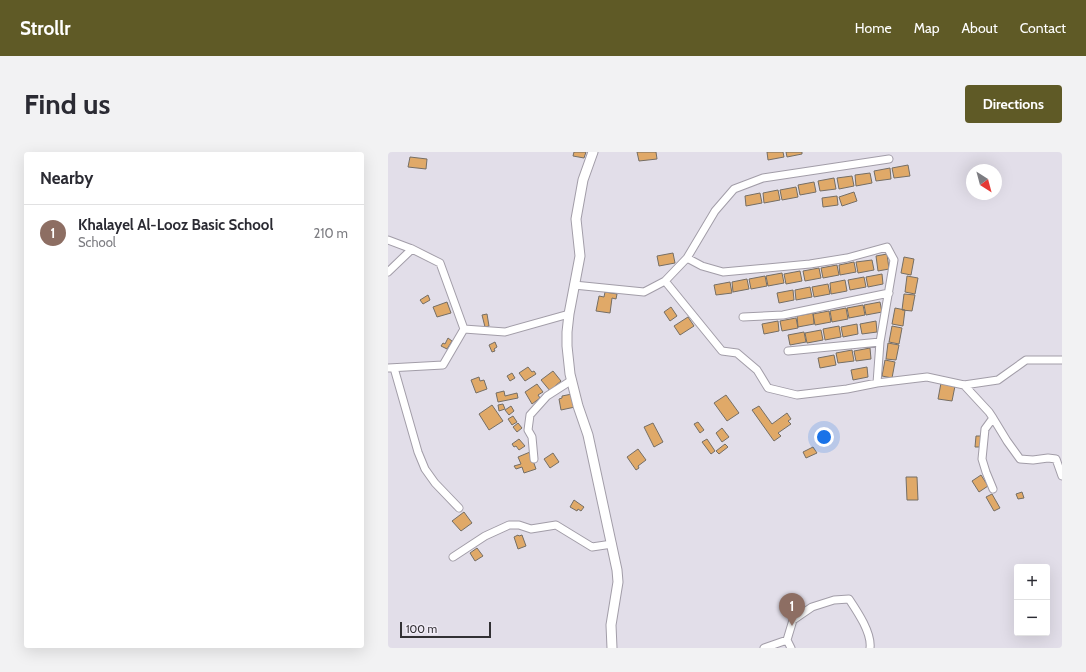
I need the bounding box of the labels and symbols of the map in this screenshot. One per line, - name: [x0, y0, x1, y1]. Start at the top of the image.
- north arrow: [966, 164, 1002, 200]
- your location: [814, 427, 834, 447]
- pin: 1: [779, 593, 805, 626]
- scale bar: [400, 620, 491, 639]

